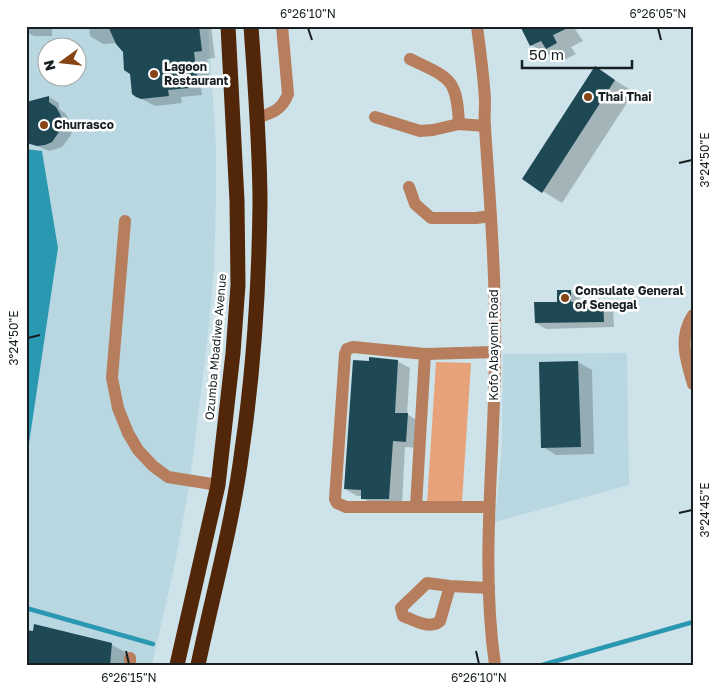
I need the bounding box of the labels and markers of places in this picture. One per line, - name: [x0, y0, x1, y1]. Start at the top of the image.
- place label: Lagoon Restaurant: [164, 59, 229, 88]
- marker: Lagoon Restaurant: [148, 68, 160, 80]
- place label: Thai Thai: [598, 89, 652, 104]
- marker: Thai Thai: [582, 91, 594, 103]
- place label: Churrasco: [54, 117, 114, 132]
- marker: Churrasco: [38, 119, 50, 131]
- place label: Consulate General of Senegal: [575, 283, 683, 312]
- marker: Consulate General of Senegal: [559, 292, 571, 304]

